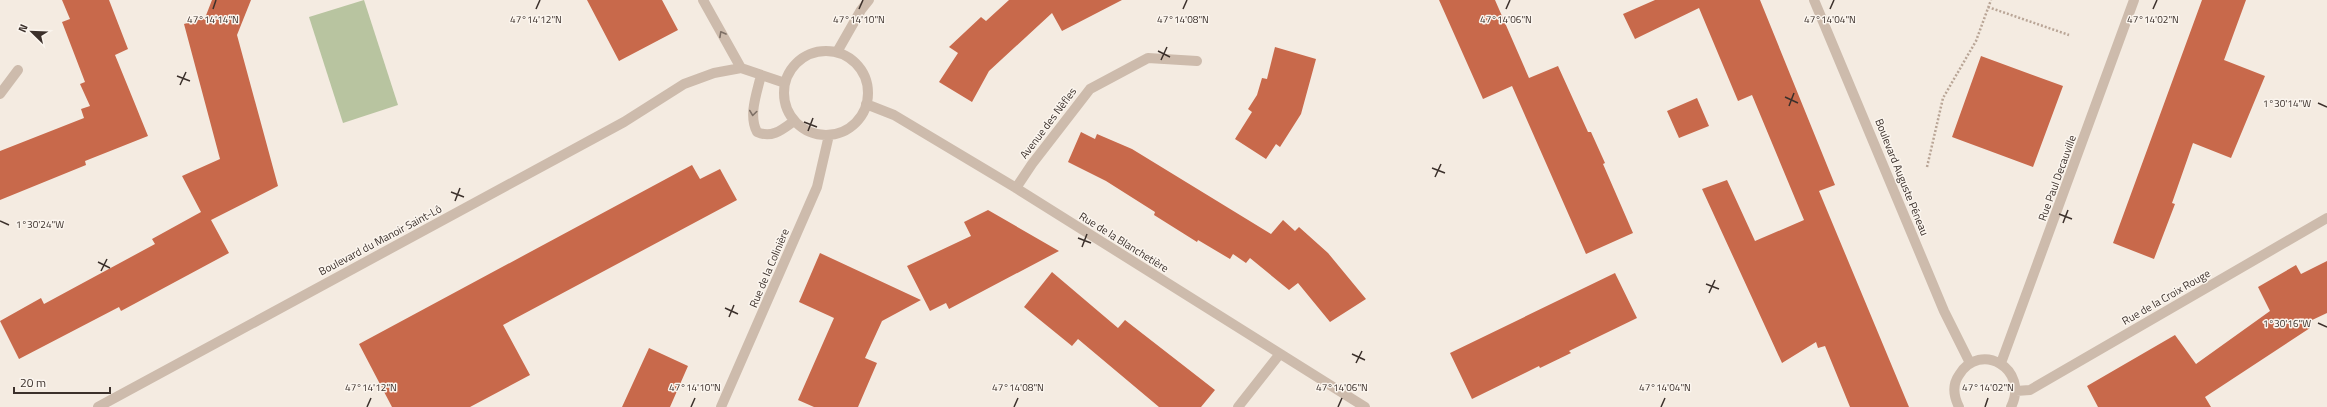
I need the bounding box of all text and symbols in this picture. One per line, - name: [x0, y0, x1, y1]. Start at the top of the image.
- north arrow: [12, 12, 52, 52]
- text: 47°14'14"N: [187, 12, 239, 27]
- text: 47°14'12"N: [510, 12, 562, 27]
- text: 47°14'10"N: [833, 12, 885, 27]
- text: 47°14'08"N: [1157, 12, 1209, 27]
- text: 47°14'06"N: [1480, 12, 1532, 27]
- text: 47°14'04"N: [1804, 12, 1856, 27]
- text: 47°14'02"N: [2127, 12, 2179, 27]
- text: N: [14, 21, 32, 35]
- one-way arrow: [719, 31, 727, 38]
- street label: Avenue des Nèfles: [1016, 84, 1080, 162]
- text: 1°30'14"W: [2263, 96, 2311, 111]
- one-way arrow: [749, 110, 758, 116]
- street label: Boulevard Auguste Péneau: [1871, 116, 1933, 238]
- street label: Rue Paul Decauville: [2034, 132, 2080, 223]
- street label: Boulevard du Manoir Saint-Lô: [316, 201, 445, 279]
- street label: Rue de la Blanchetière: [1076, 208, 1172, 276]
- text: 1°30'24"W: [16, 217, 64, 232]
- street label: Rue de la Colinière: [745, 226, 793, 310]
- street label: Rue de la Croix Rouge: [2119, 265, 2214, 329]
- text: 1°30'16"W: [2263, 316, 2311, 331]
- scale bar: [14, 369, 110, 395]
- text: 20 m: [20, 373, 46, 392]
- text: 47°14'12"N: [345, 380, 397, 395]
- text: 47°14'10"N: [669, 380, 721, 395]
- text: 47°14'08"N: [992, 380, 1044, 395]
- text: 47°14'06"N: [1316, 380, 1368, 395]
- text: 47°14'04"N: [1639, 380, 1691, 395]
- text: 47°14'02"N: [1962, 380, 2014, 395]

